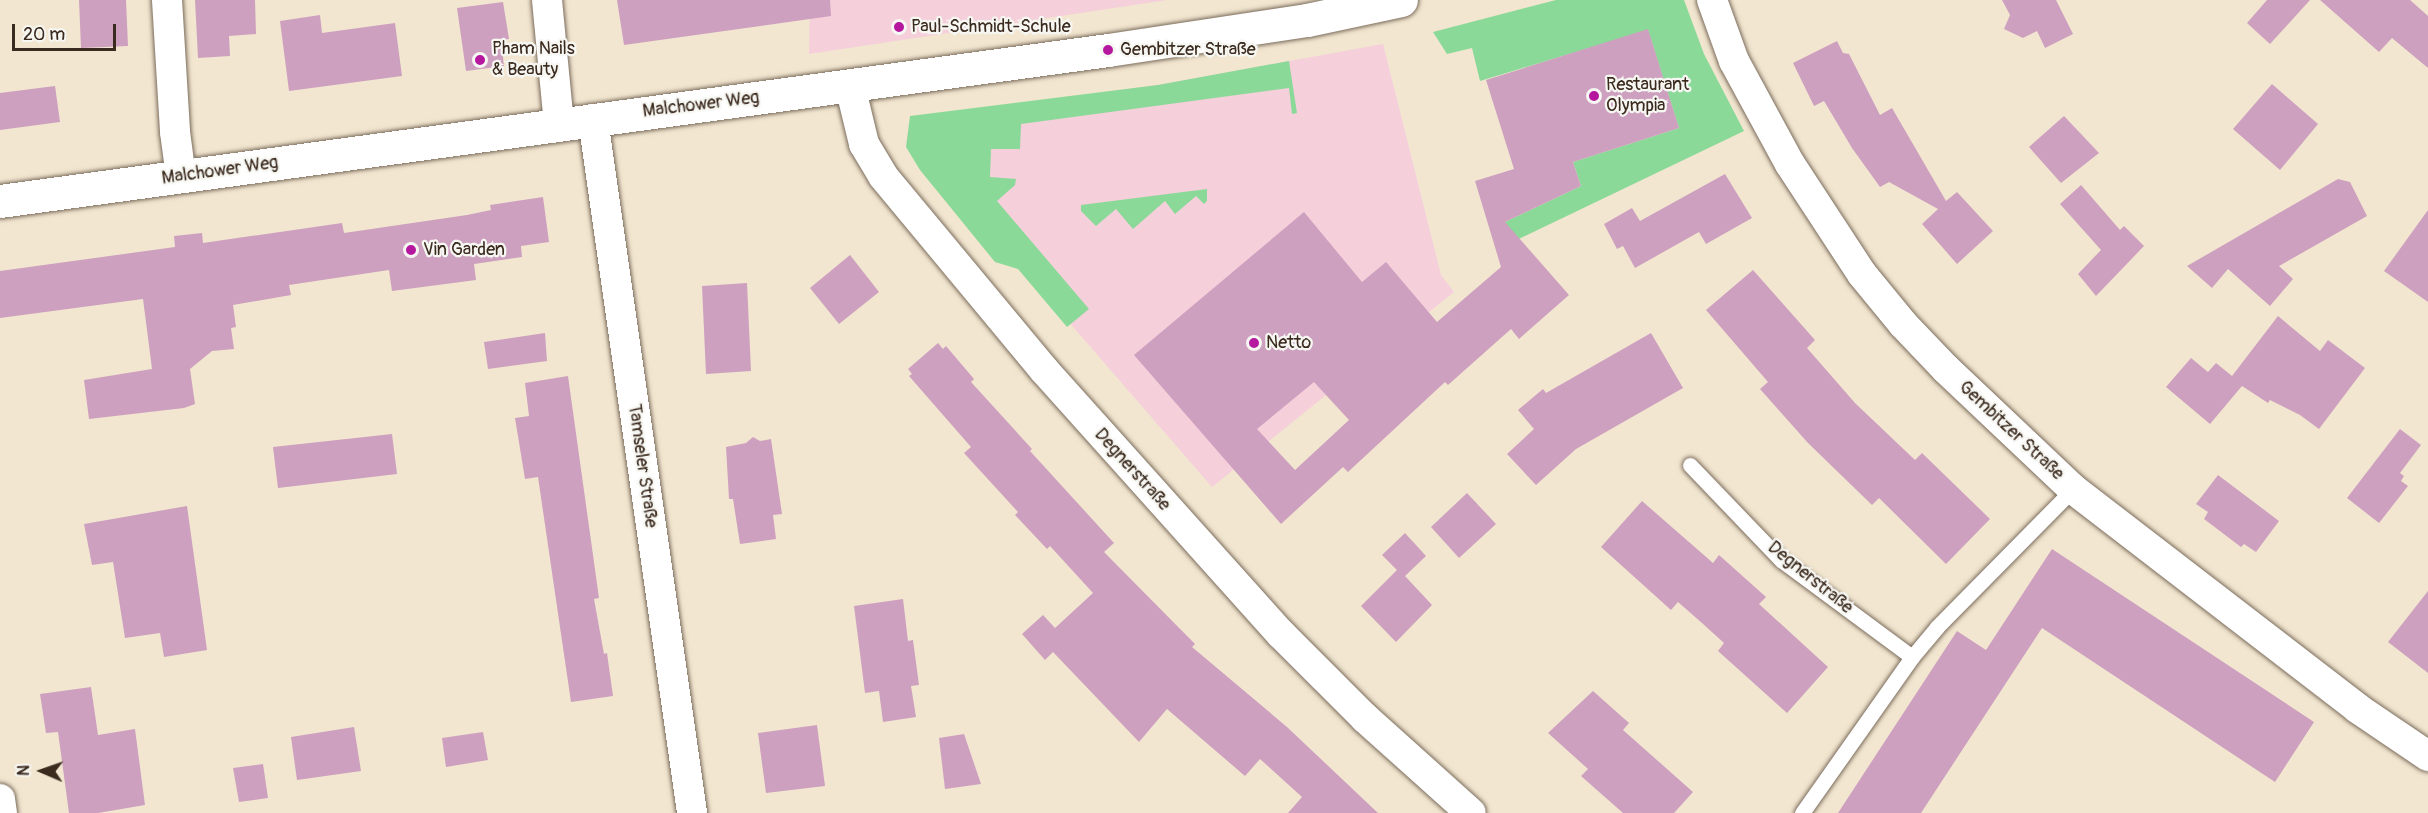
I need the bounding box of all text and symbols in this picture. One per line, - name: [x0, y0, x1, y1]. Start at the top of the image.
- scale bar: [15, 12, 118, 50]
- place label: Paul-Schmidt-Schule: [911, 16, 1071, 38]
- marker: Paul-Schmidt-Schule: [892, 20, 906, 34]
- text: 20 m: [23, 23, 65, 46]
- place label: Pham Nails & Beauty: [492, 39, 575, 82]
- place label: Gembitzer Straße: [1120, 39, 1256, 61]
- marker: Gembitzer Straße: [1101, 43, 1115, 57]
- marker: Pham Nails & Beauty: [473, 53, 487, 67]
- place label: Restaurant Olympia: [1606, 75, 1689, 118]
- street label: Malchower Weg: [641, 87, 761, 123]
- marker: Restaurant Olympia: [1587, 89, 1601, 103]
- street label: Malchower Weg: [160, 152, 280, 190]
- place label: Vin Garden: [423, 239, 505, 261]
- marker: Vin Garden: [404, 243, 418, 257]
- place label: Netto: [1266, 332, 1311, 354]
- marker: Netto: [1247, 336, 1261, 350]
- street label: Gembitzer Straße: [1954, 377, 2068, 485]
- street label: Tamseler Straße: [623, 403, 661, 529]
- street label: Degnerstraße: [1089, 424, 1175, 516]
- street label: Degnerstraße: [1763, 537, 1857, 619]
- north arrow: [12, 741, 72, 801]
- text: N: [14, 765, 34, 776]

